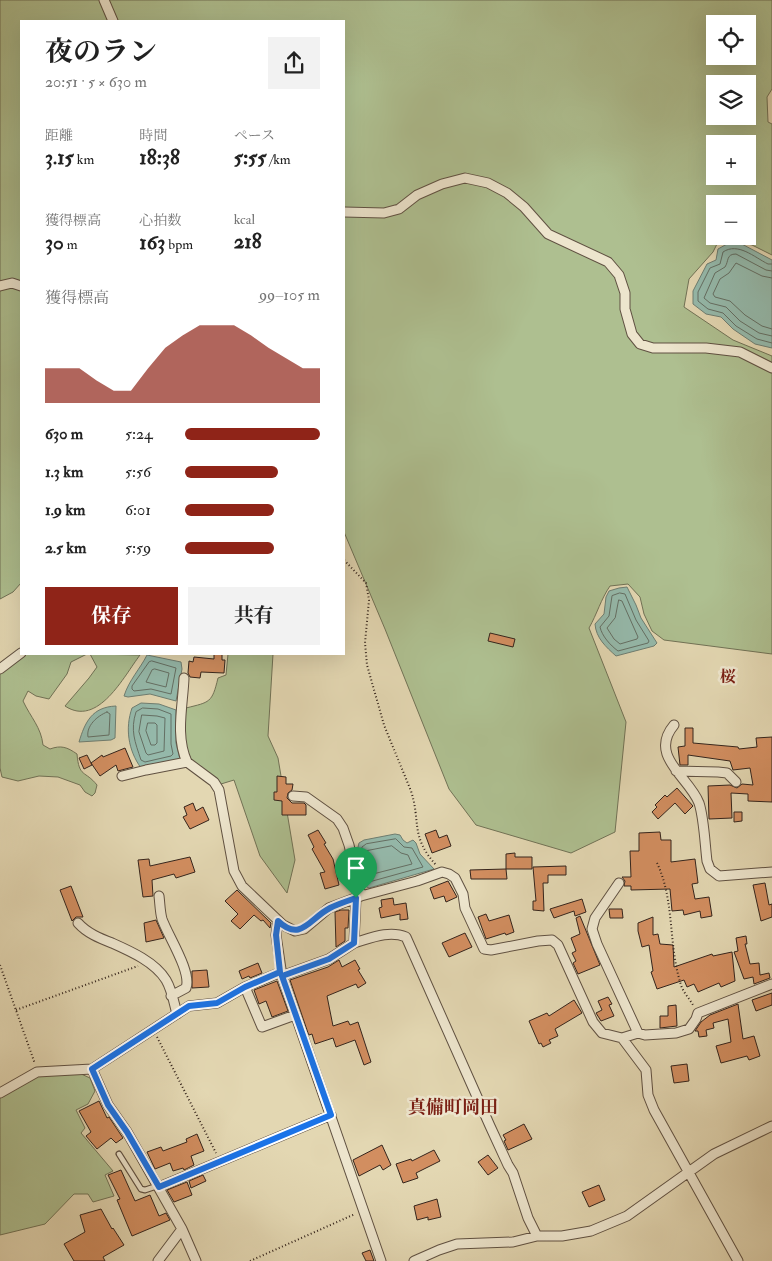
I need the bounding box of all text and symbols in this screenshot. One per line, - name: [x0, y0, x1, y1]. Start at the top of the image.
- map controls: [706, 15, 756, 245]
- button: locate: [706, 15, 756, 65]
- text: 夜のラン: [45, 35, 157, 70]
- button: share: [268, 37, 320, 89]
- text: 20:51 · 5 × 630 m: [45, 72, 147, 92]
- button: layers: [706, 75, 756, 125]
- text: 距離: [45, 127, 73, 144]
- text: 時間: [139, 127, 167, 144]
- text: ペース: [234, 127, 275, 144]
- button: +: [706, 135, 756, 185]
- text: 3.15: [45, 144, 74, 171]
- text: 18:38: [139, 144, 180, 171]
- text: 5:55: [234, 144, 267, 171]
- text: km: [74, 151, 94, 168]
- text: /km: [267, 151, 291, 168]
- button: −: [706, 195, 756, 245]
- text: kcal: [234, 211, 255, 228]
- text: 獲得標高: [45, 212, 101, 229]
- text: 心拍数: [139, 212, 181, 229]
- text: 218: [234, 228, 262, 255]
- text: 30: [45, 229, 64, 256]
- text: 163: [139, 229, 165, 256]
- text: m: [64, 236, 78, 253]
- text: bpm: [165, 236, 193, 253]
- text: 99–105 m: [259, 285, 320, 305]
- text: 獲得標高: [45, 288, 109, 308]
- text: 630 m: [45, 424, 83, 444]
- text: 5:24: [125, 424, 153, 444]
- text: 1.3 km: [45, 462, 83, 482]
- text: 5:56: [125, 462, 151, 482]
- text: 1.9 km: [45, 500, 85, 520]
- text: 6:01: [125, 500, 151, 520]
- text: 2.5 km: [45, 538, 86, 558]
- text: 5:59: [125, 538, 151, 558]
- button: 保存: [45, 587, 178, 645]
- button: 共有: [188, 587, 320, 645]
- district label: 桜: [720, 667, 736, 687]
- pin: [335, 847, 377, 898]
- icon: arrive: [342, 854, 370, 882]
- district label: 真備町岡田: [408, 1096, 498, 1119]

